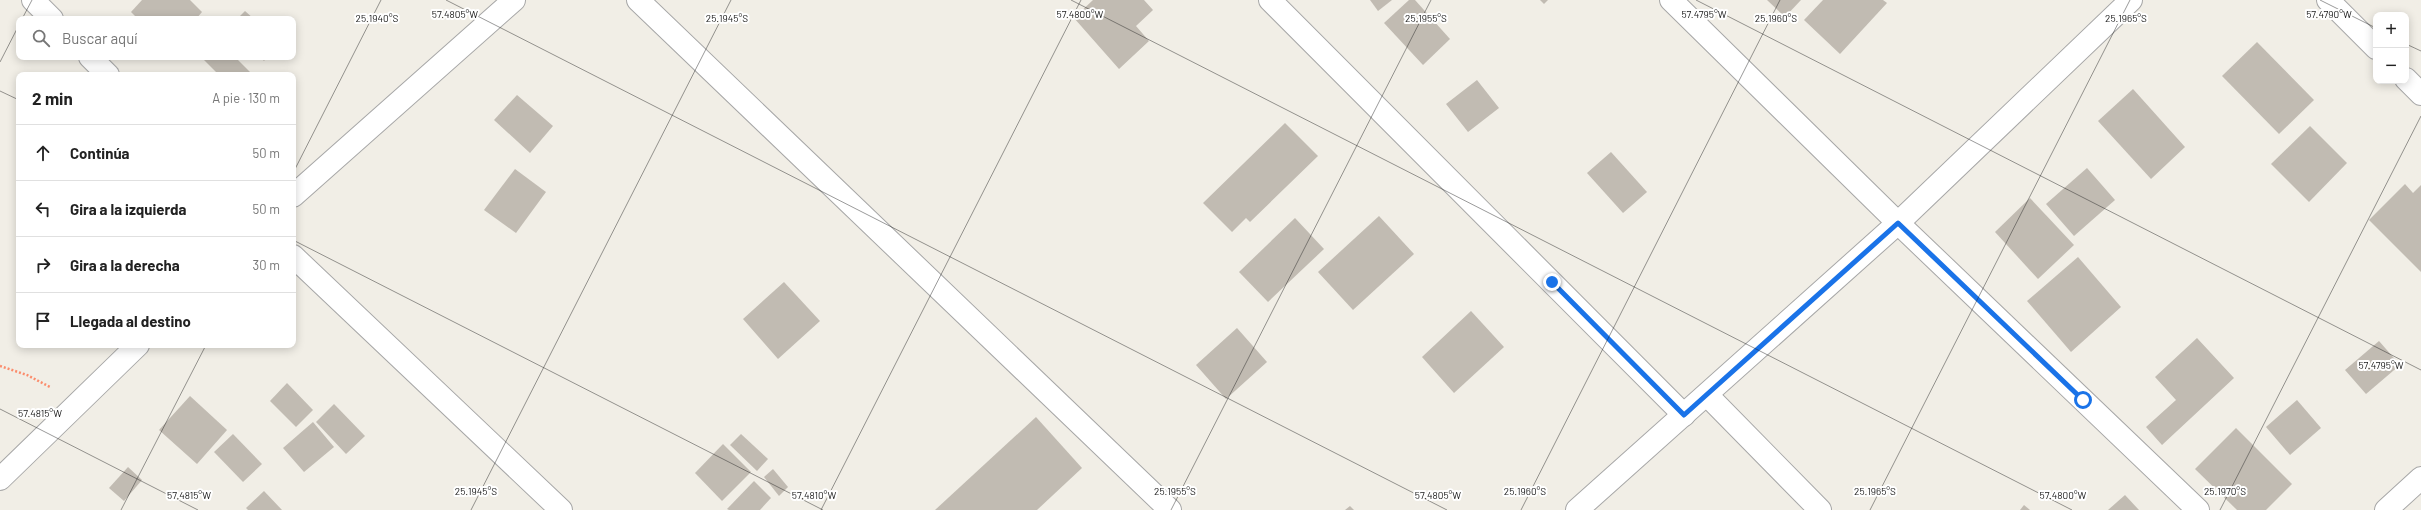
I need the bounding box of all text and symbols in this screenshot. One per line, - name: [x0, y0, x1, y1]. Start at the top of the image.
- text: 57.4805°W: [432, 8, 478, 20]
- text: 57.4800°W: [1057, 8, 1104, 20]
- text: 57.4795°W: [1681, 8, 1727, 20]
- text: 57.4790°W: [2306, 8, 2352, 20]
- text: 25.1940°S: [356, 12, 399, 24]
- text: 25.1945°S: [706, 12, 748, 24]
- text: 25.1955°S: [1405, 12, 1447, 24]
- text: 25.1960°S: [1755, 12, 1797, 24]
- text: 25.1965°S: [2105, 12, 2147, 24]
- map controls: [2373, 12, 2409, 84]
- button: +: [2373, 12, 2409, 48]
- search box: [16, 16, 296, 60]
- icon: search: [30, 27, 52, 49]
- text: Buscar aquí: [62, 29, 138, 47]
- button: −: [2373, 48, 2409, 84]
- text: 2 min: [32, 88, 73, 108]
- text: A pie · 130 m: [212, 90, 280, 106]
- icon: ahead: [32, 142, 54, 164]
- text: Continúa: [70, 144, 130, 162]
- text: 50 m: [253, 145, 280, 161]
- icon: left: [32, 198, 54, 220]
- text: Gira a la izquierda: [70, 200, 186, 218]
- text: 50 m: [253, 201, 280, 217]
- icon: right: [32, 254, 54, 276]
- text: Gira a la derecha: [70, 256, 180, 274]
- text: 30 m: [253, 257, 280, 273]
- route end: [1543, 273, 1561, 291]
- icon: arrive: [32, 310, 54, 332]
- text: Llegada al destino: [70, 312, 191, 330]
- text: 57.4795°W: [2358, 359, 2404, 371]
- route start: [2074, 391, 2092, 409]
- text: 57.4815°W: [18, 407, 62, 419]
- text: 25.1945°S: [455, 485, 497, 497]
- text: 25.1955°S: [1154, 485, 1196, 497]
- text: 25.1960°S: [1504, 485, 1546, 497]
- text: 25.1965°S: [1854, 485, 1896, 497]
- text: 25.1970°S: [2204, 485, 2246, 497]
- text: 57.4815°W: [167, 489, 211, 501]
- text: 57.4810°W: [792, 489, 836, 501]
- text: 57.4805°W: [1415, 489, 1461, 501]
- text: 57.4800°W: [2040, 489, 2087, 501]

